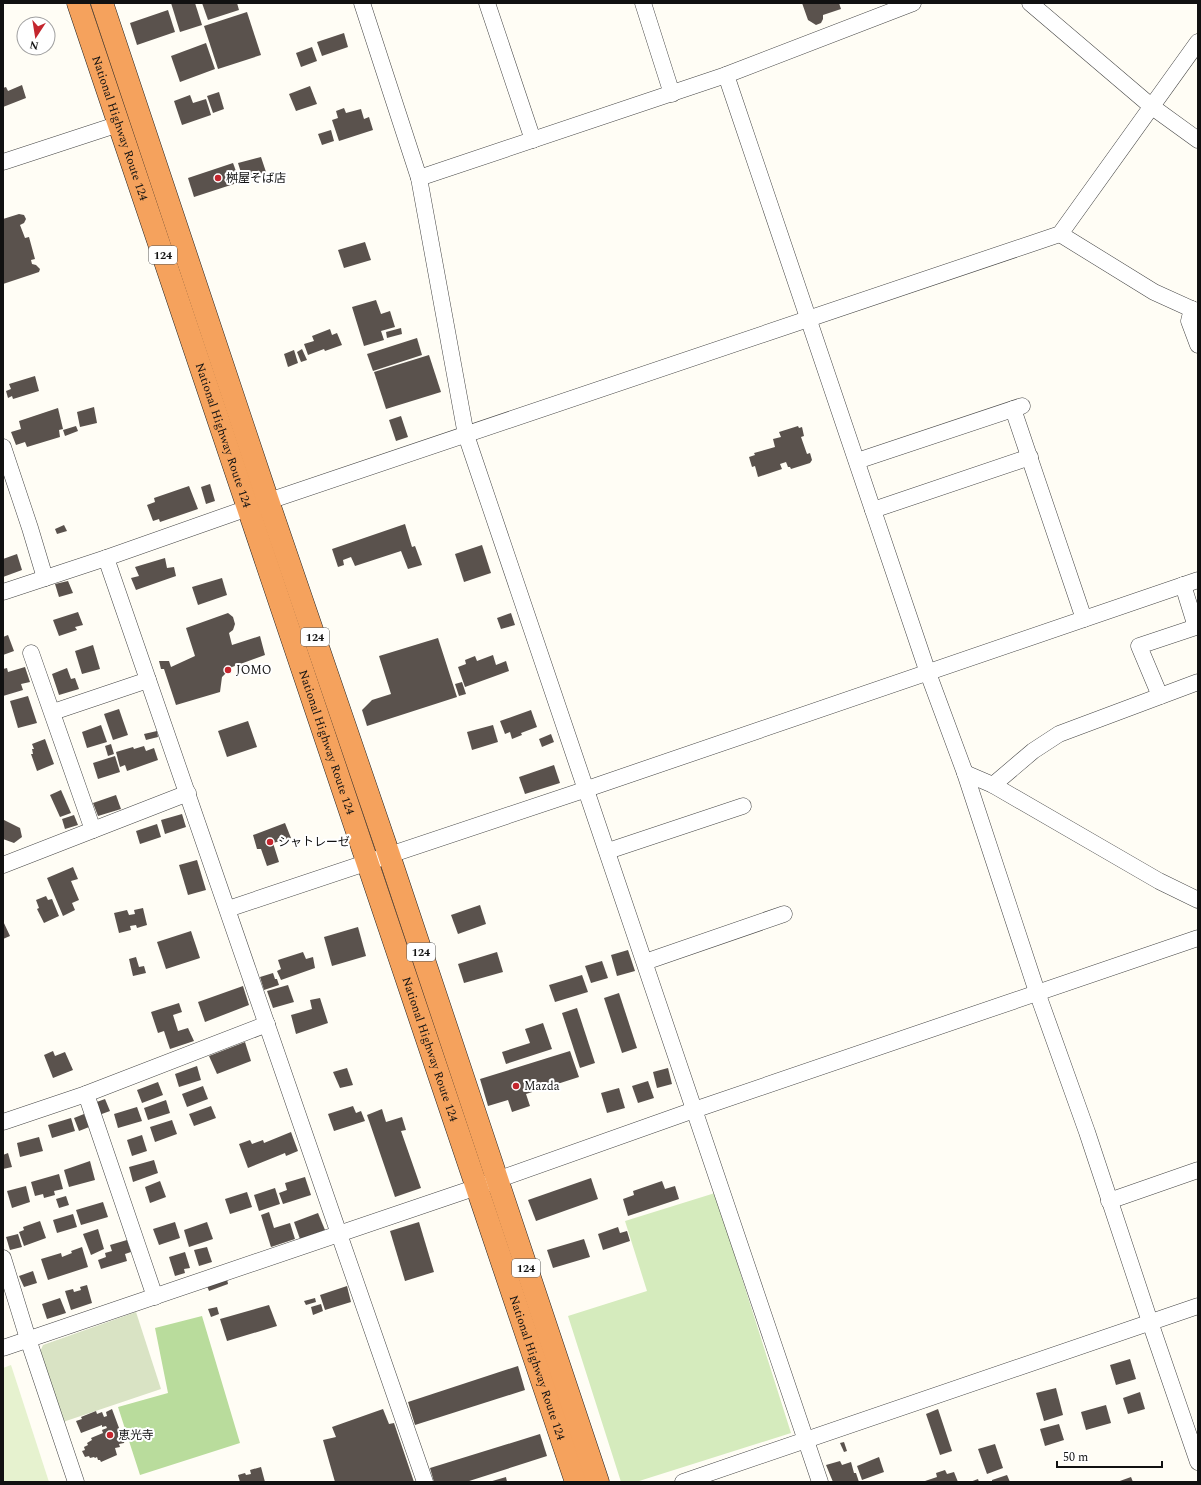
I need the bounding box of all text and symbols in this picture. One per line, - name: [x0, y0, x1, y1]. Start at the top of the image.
- north arrow: [16, 16, 56, 56]
- text: N: [28, 36, 40, 55]
- street label: National Highway Route 124: [86, 53, 153, 203]
- place label: 桝屋そば店: [226, 169, 286, 188]
- marker: 桝屋そば店: [213, 173, 223, 183]
- road number: 124: [149, 246, 177, 264]
- street label: National Highway Route 124: [190, 360, 256, 510]
- road number: 124: [301, 628, 329, 646]
- place label: JOMO: [236, 661, 271, 680]
- marker: JOMO: [223, 665, 233, 675]
- street label: National Highway Route 124: [293, 667, 360, 817]
- place label: シャトレーゼ: [278, 833, 350, 852]
- marker: シャトレーゼ: [265, 837, 275, 847]
- road number: 124: [407, 943, 435, 961]
- street label: National Highway Route 124: [397, 974, 463, 1124]
- place label: Mazda: [524, 1077, 560, 1096]
- marker: Mazda: [511, 1081, 521, 1091]
- road number: 124: [512, 1259, 540, 1277]
- street label: National Highway Route 124: [504, 1293, 570, 1443]
- place label: 恵光寺: [118, 1426, 154, 1445]
- marker: 恵光寺: [105, 1430, 115, 1440]
- scale bar: [1057, 1443, 1162, 1469]
- text: 50 m: [1063, 1448, 1088, 1467]

